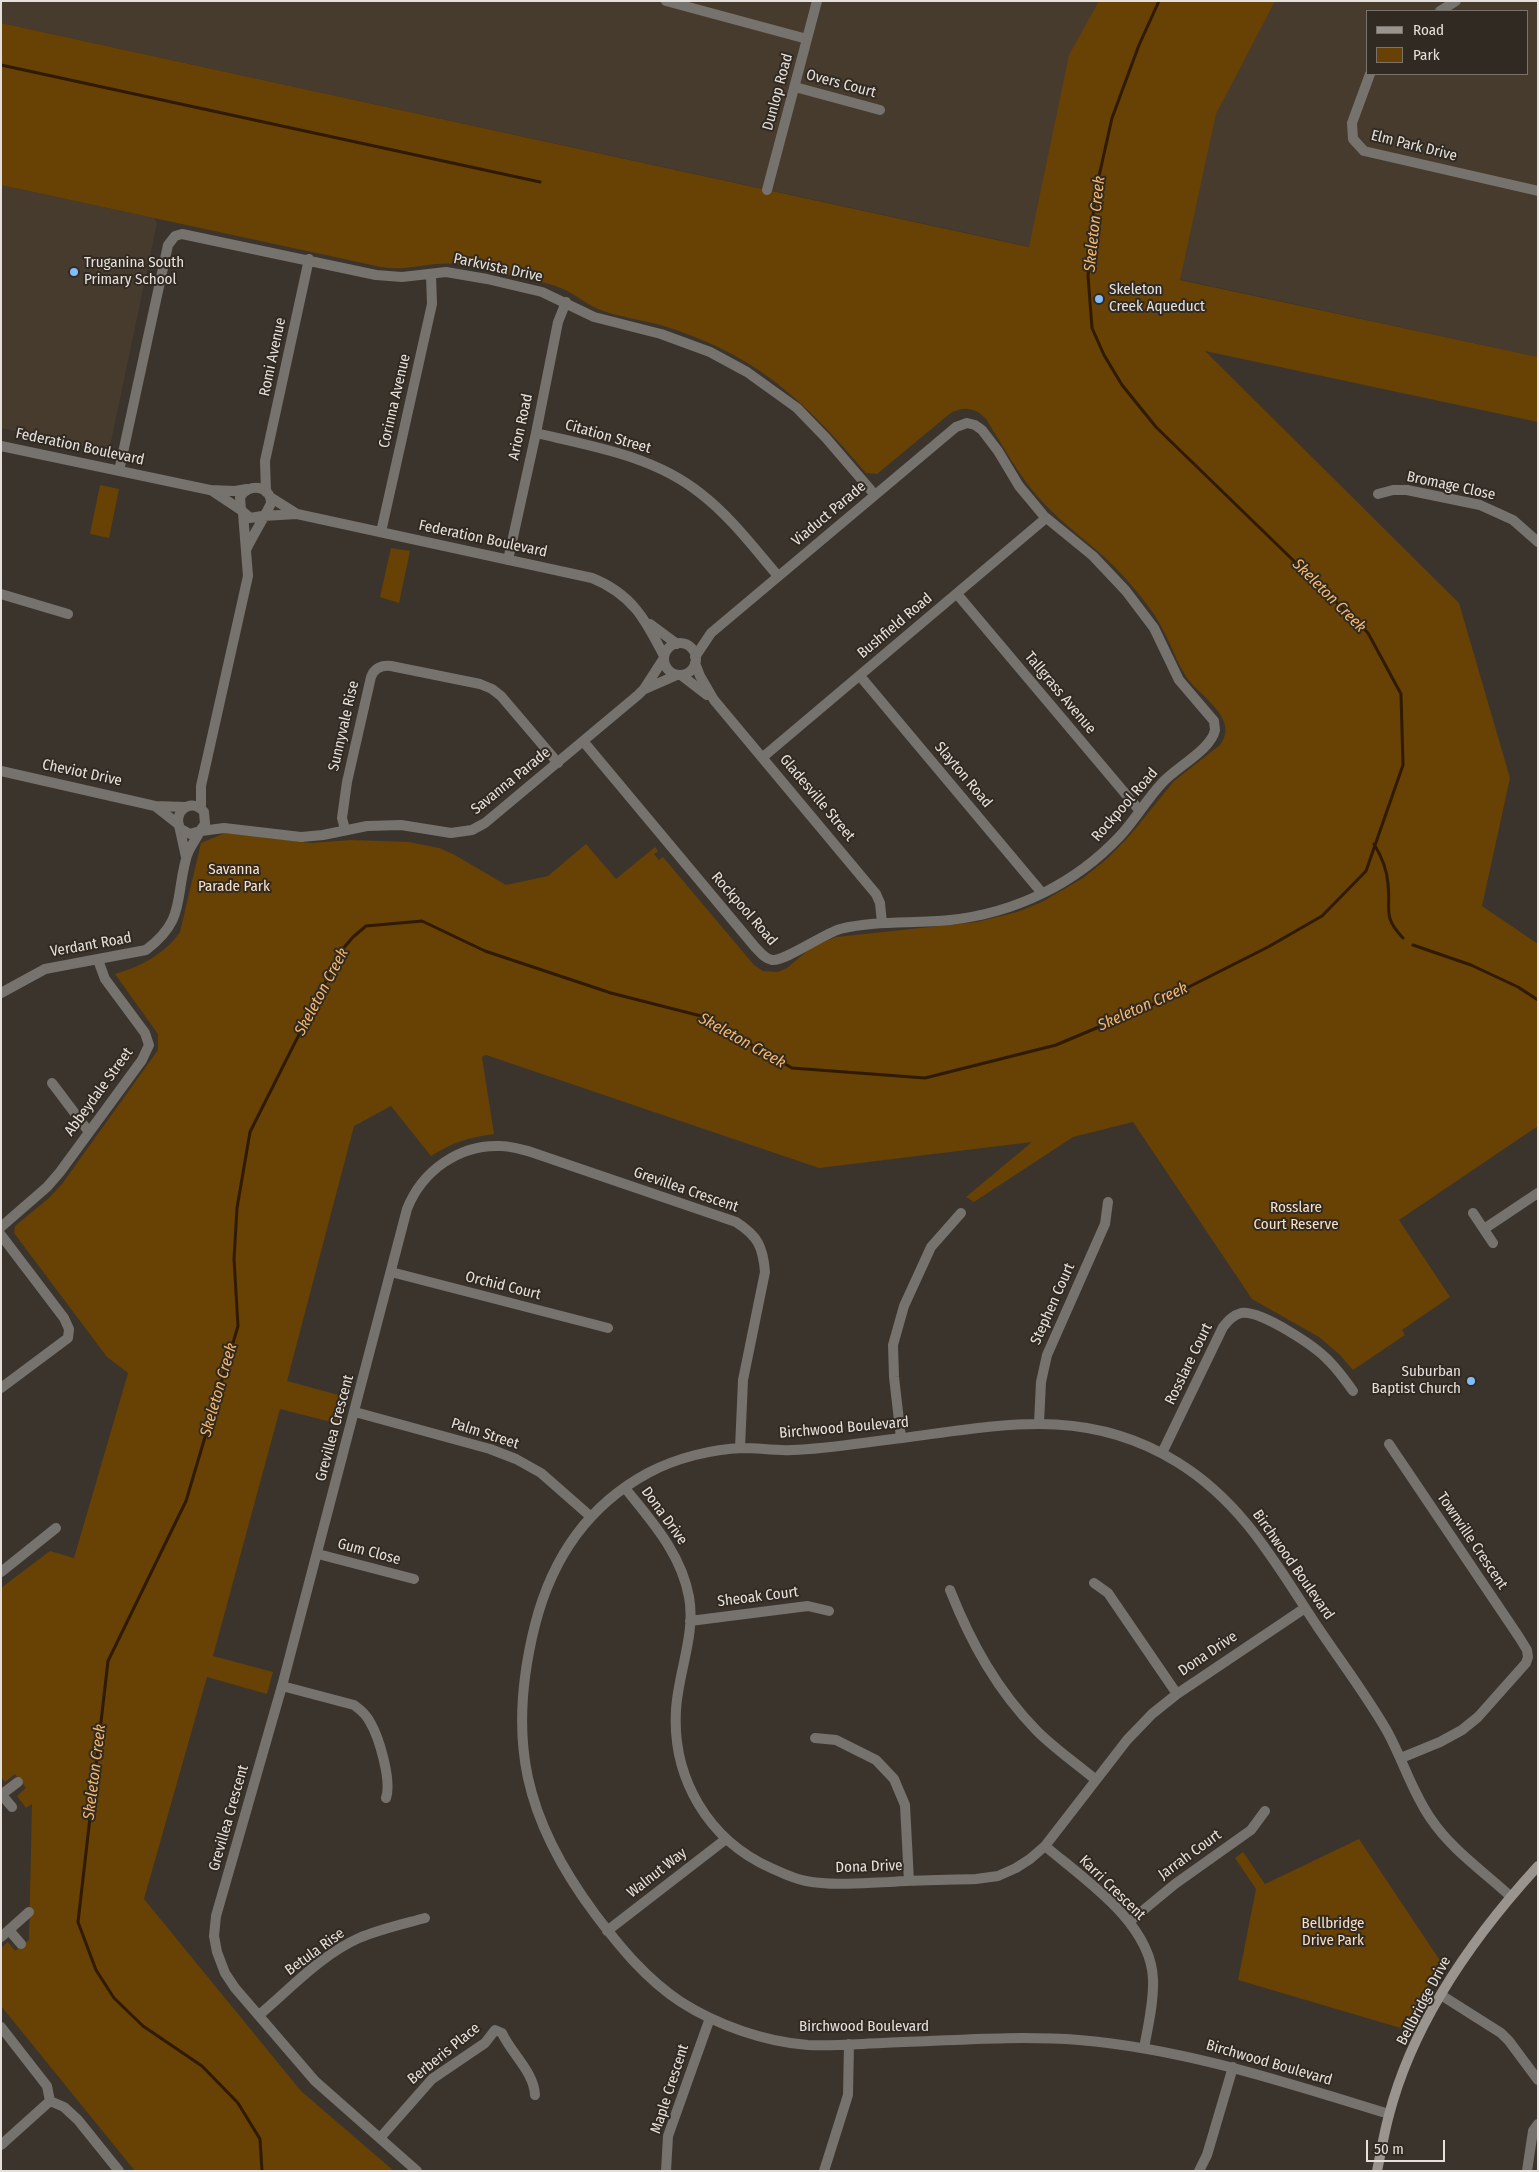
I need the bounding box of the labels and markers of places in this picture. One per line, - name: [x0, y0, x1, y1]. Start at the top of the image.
- place label: Truganina South Primary School: [84, 254, 184, 289]
- marker: Truganina South Primary School: [68, 266, 80, 278]
- place label: Skeleton Creek Aqueduct: [1109, 281, 1205, 316]
- marker: Skeleton Creek Aqueduct: [1093, 293, 1105, 305]
- place label: Suburban Baptist Church: [1372, 1363, 1461, 1398]
- marker: Suburban Baptist Church: [1465, 1375, 1477, 1387]

